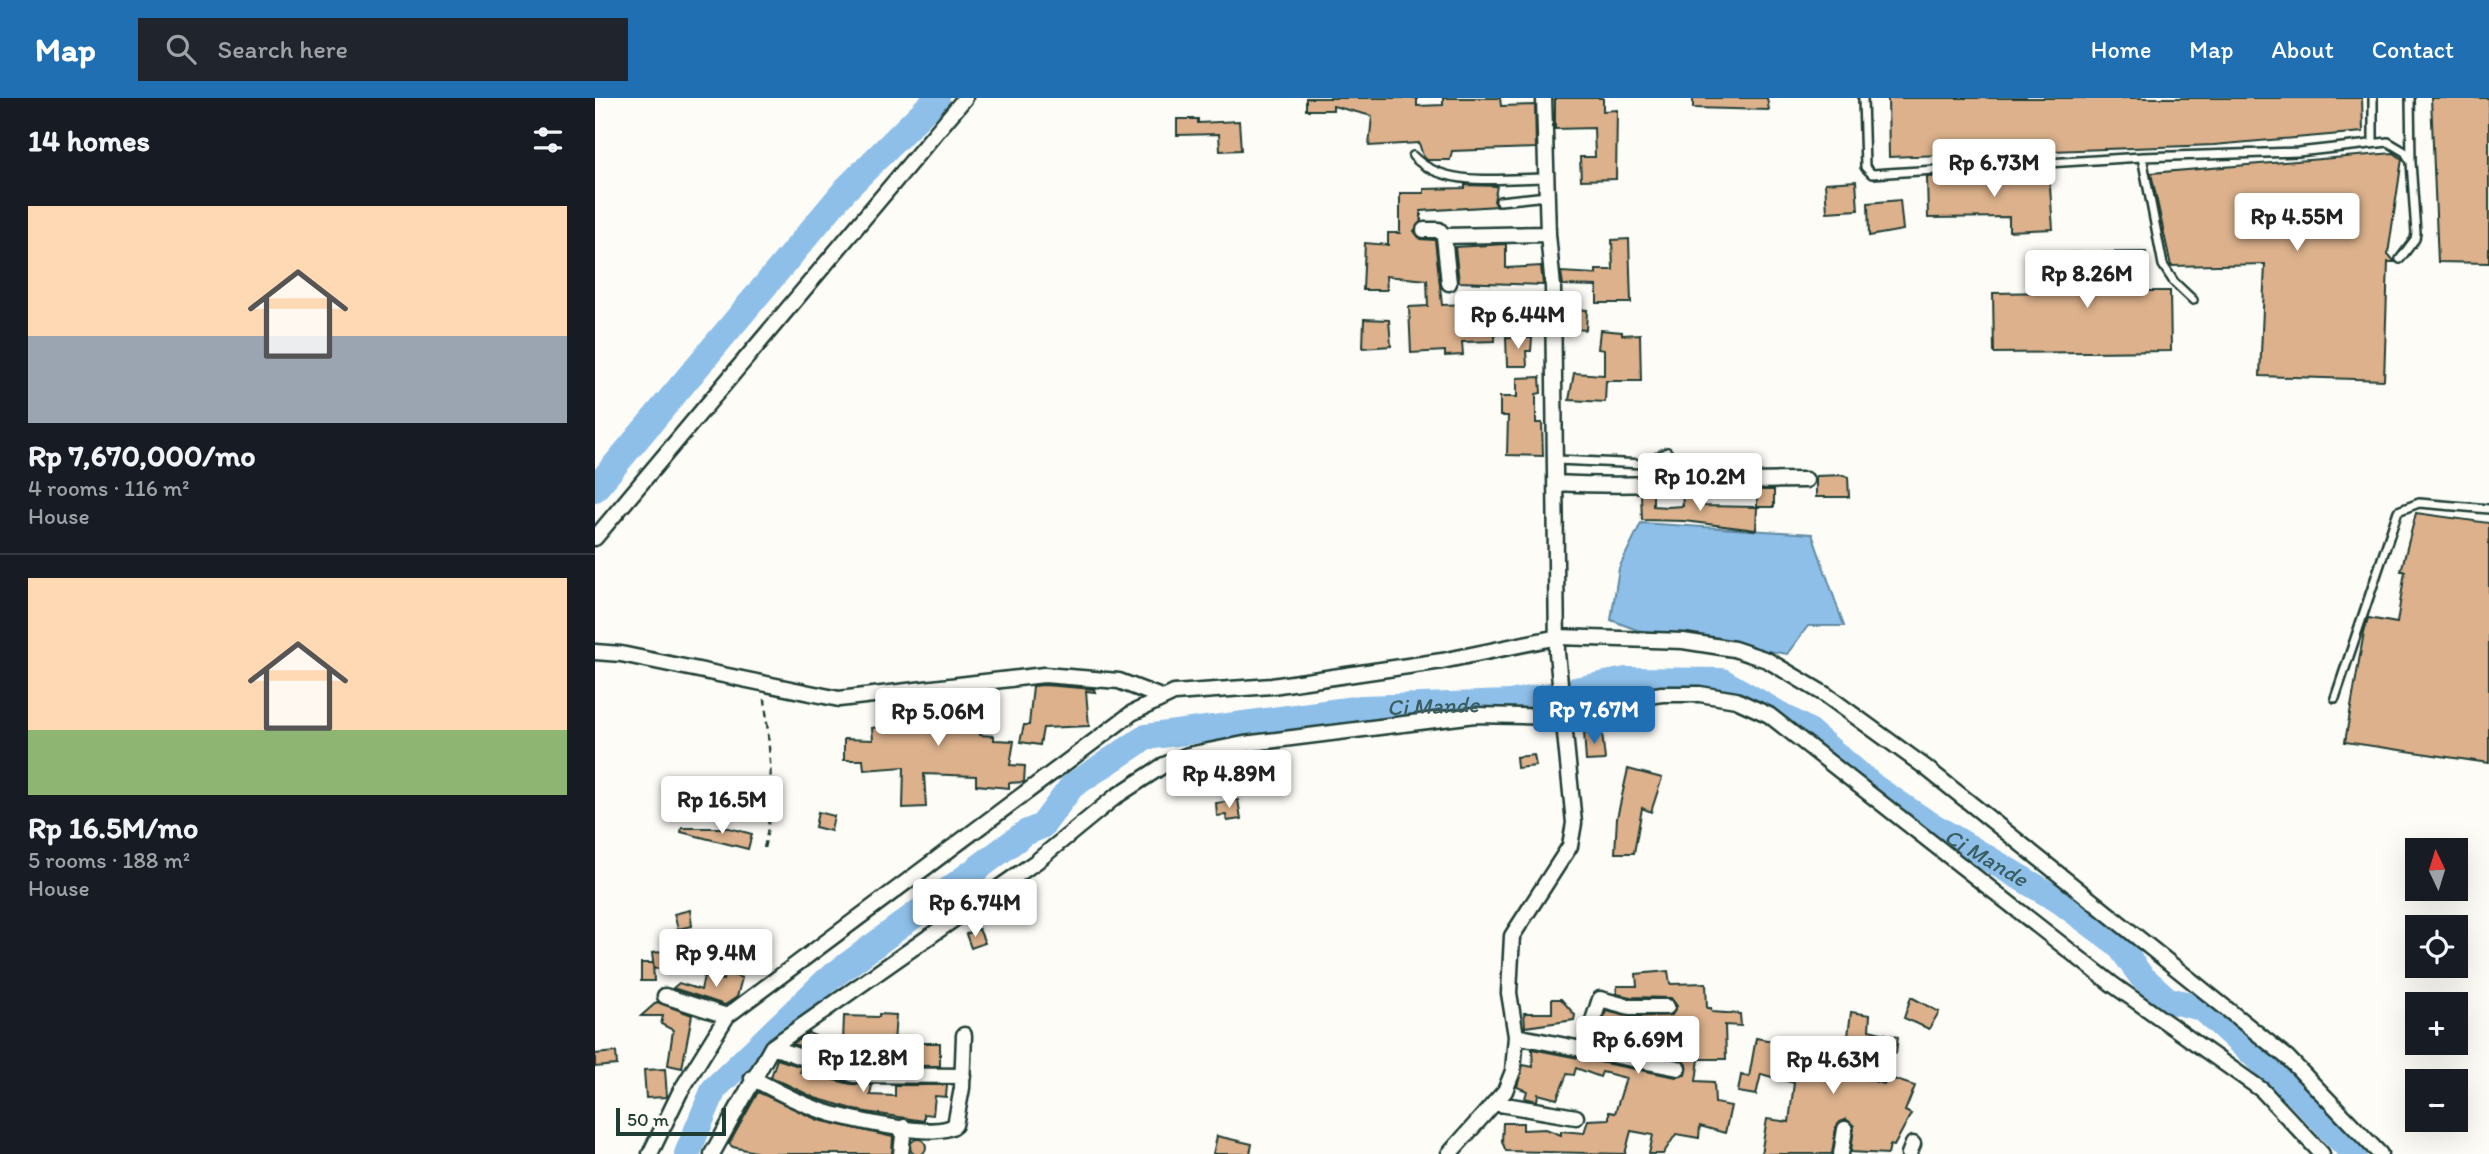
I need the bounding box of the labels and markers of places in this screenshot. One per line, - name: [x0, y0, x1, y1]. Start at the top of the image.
- pin: Rp 6.73M: [1922, 140, 2066, 199]
- pin: Rp 4.55M: [2225, 194, 2369, 253]
- pin: Rp 8.26M: [2015, 250, 2159, 310]
- pin: Rp 6.44M: [1446, 292, 1590, 351]
- pin: Rp 10.2M: [1628, 454, 1772, 513]
- pin: Rp 7.67M: [1522, 686, 1666, 746]
- pin: Rp 5.06M: [866, 688, 1010, 748]
- pin: Rp 4.89M: [1157, 750, 1301, 810]
- pin: Rp 16.5M: [650, 776, 794, 836]
- pin: Rp 6.74M: [903, 880, 1047, 939]
- pin: Rp 9.4M: [651, 930, 781, 989]
- pin: Rp 6.69M: [1566, 1016, 1710, 1076]
- pin: Rp 12.8M: [791, 1034, 935, 1094]
- pin: Rp 4.63M: [1761, 1037, 1905, 1096]

